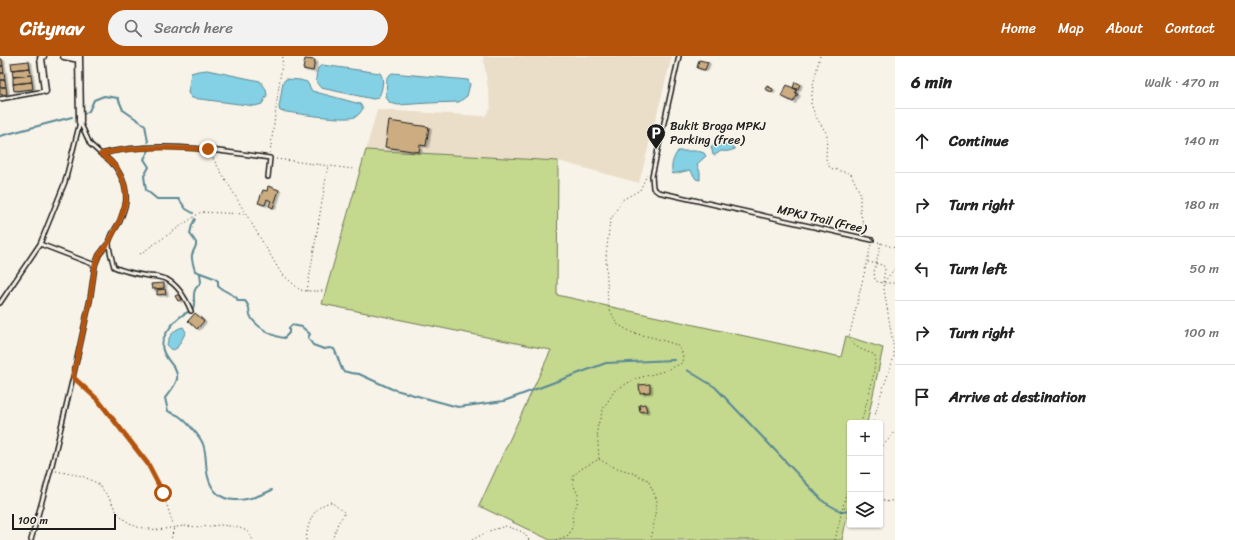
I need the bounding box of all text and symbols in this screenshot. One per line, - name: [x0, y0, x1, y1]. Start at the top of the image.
- search box: [108, 10, 388, 46]
- text: Citynav: [20, 12, 84, 45]
- text: Search here: [154, 15, 233, 41]
- text: Home: [1001, 16, 1036, 41]
- text: Map: [1058, 16, 1084, 41]
- text: About: [1106, 16, 1143, 41]
- text: Contact: [1165, 16, 1215, 41]
- icon: search: [122, 17, 144, 39]
- text: 6 min: [911, 67, 952, 97]
- text: Walk · 470 m: [1144, 71, 1219, 94]
- place label: Bukit Broga MPKJ Parking (free): [670, 115, 766, 151]
- parking icon: Bukit Broga MPKJ Parking (free): [645, 122, 667, 150]
- text: Continue: [949, 128, 1009, 154]
- text: 140 m: [1184, 129, 1219, 152]
- icon: ahead: [911, 130, 933, 152]
- route end: [199, 140, 217, 158]
- text: Turn right: [949, 192, 1014, 218]
- text: 180 m: [1184, 193, 1219, 216]
- icon: right: [911, 194, 933, 216]
- street label: MPKJ Trail (Free): [775, 198, 869, 240]
- text: Turn left: [949, 256, 1007, 282]
- text: 50 m: [1189, 257, 1219, 280]
- icon: left: [911, 258, 933, 280]
- text: Turn right: [949, 320, 1014, 346]
- text: 100 m: [1184, 321, 1219, 344]
- icon: right: [911, 322, 933, 344]
- text: Arrive at destination: [949, 384, 1086, 410]
- icon: arrive: [911, 386, 933, 408]
- map controls: [847, 420, 883, 528]
- button: +: [847, 420, 883, 456]
- button: −: [847, 456, 883, 492]
- route start: [154, 484, 172, 502]
- button: layers: [847, 492, 883, 528]
- text: 100 m: [18, 511, 48, 530]
- scale bar: [12, 512, 116, 531]

